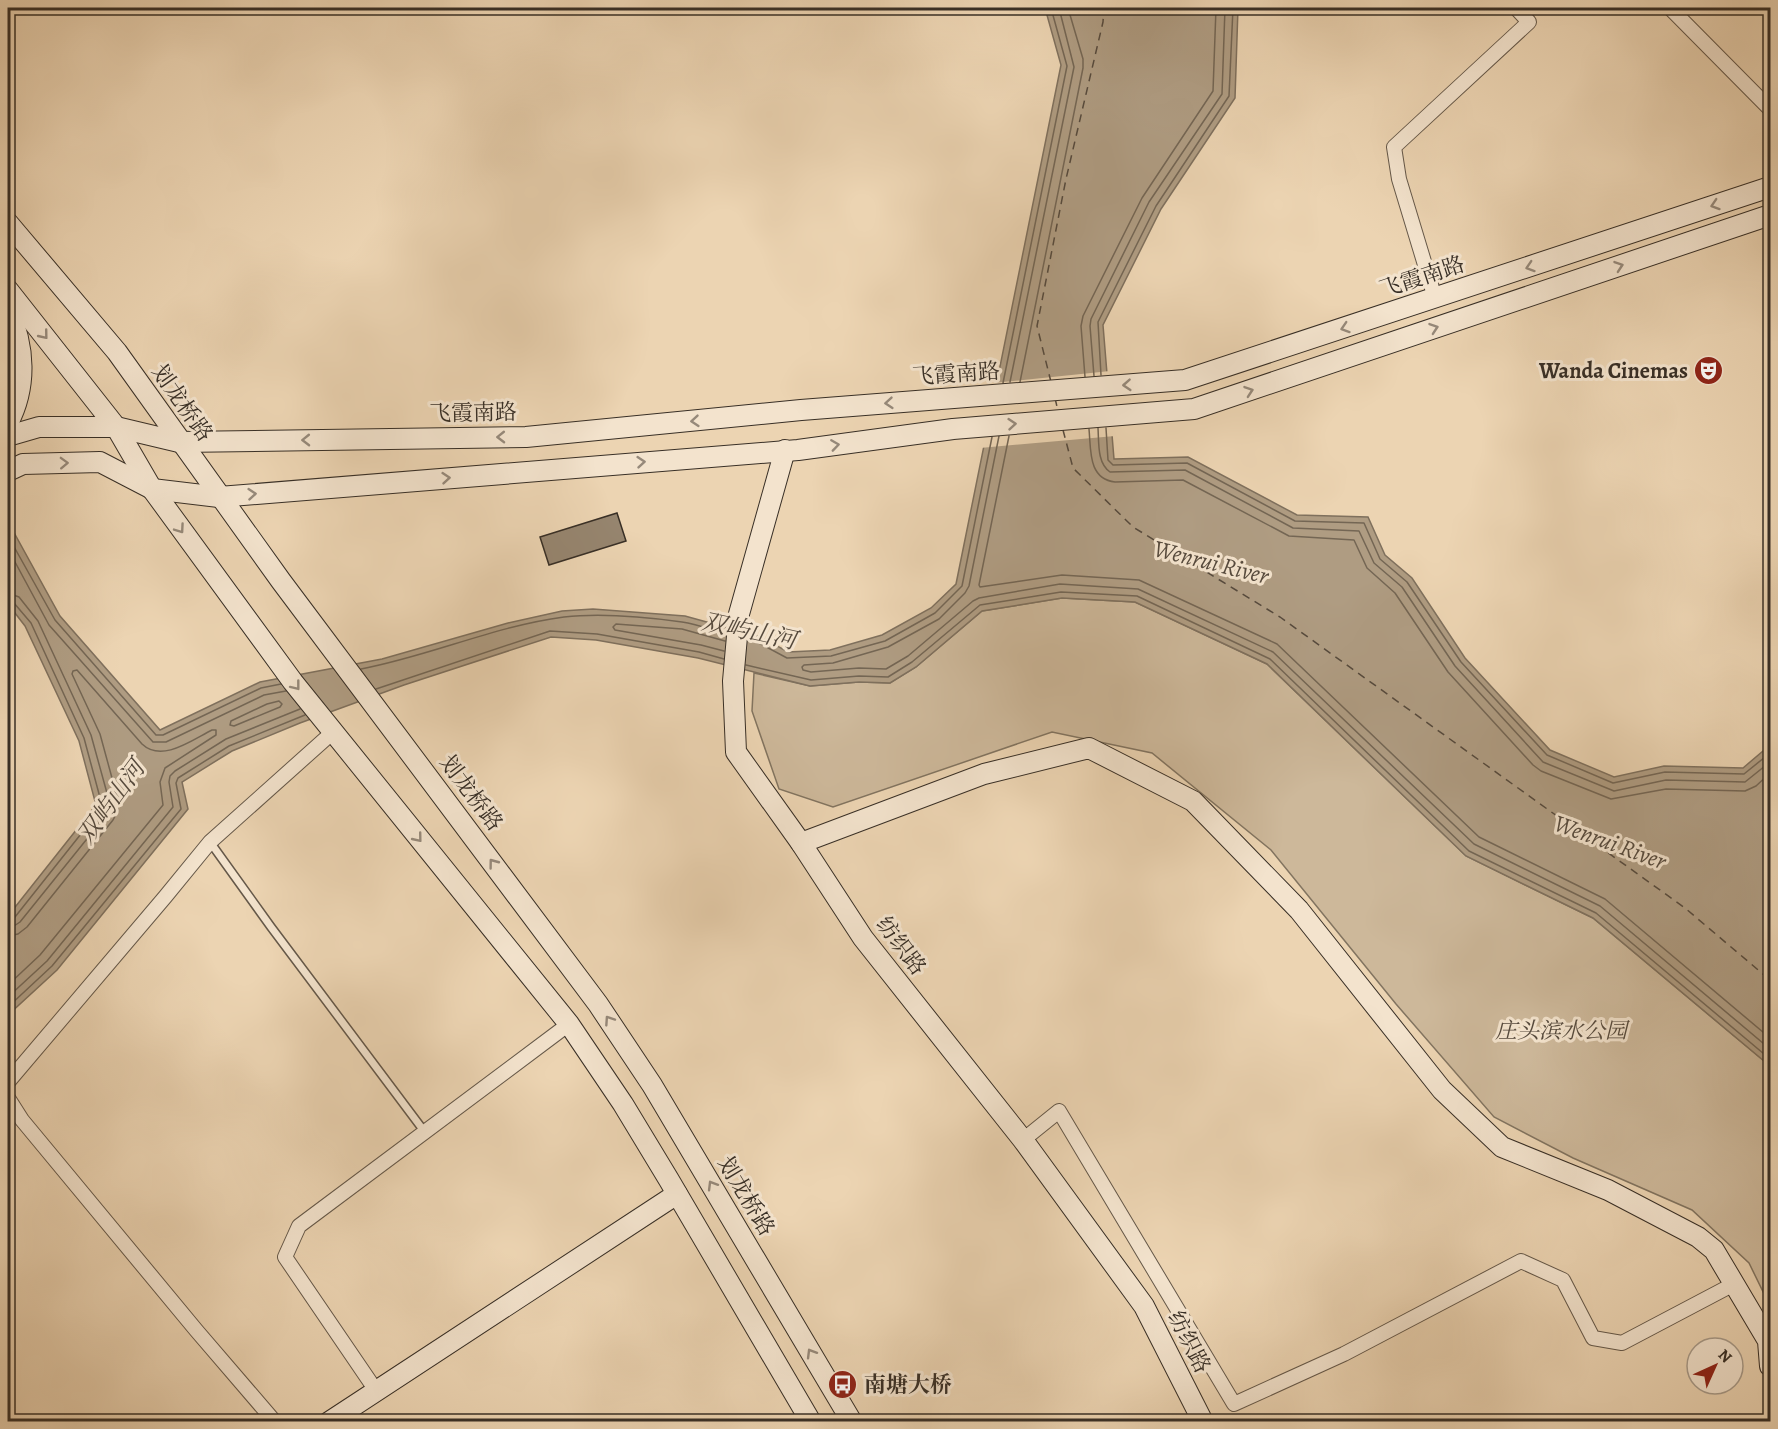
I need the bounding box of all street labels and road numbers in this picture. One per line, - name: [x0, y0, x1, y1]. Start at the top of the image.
- street label: 飞霞南路: [1376, 249, 1468, 305]
- street label: 飞霞南路: [911, 356, 1001, 392]
- street label: 划龙桥路: [144, 358, 220, 448]
- street label: 飞霞南路: [429, 397, 517, 429]
- street label: 划龙桥路: [433, 749, 509, 837]
- street label: 纺织路: [869, 911, 933, 981]
- street label: 划龙桥路: [710, 1151, 782, 1241]
- street label: 纺织路: [1161, 1306, 1217, 1378]

